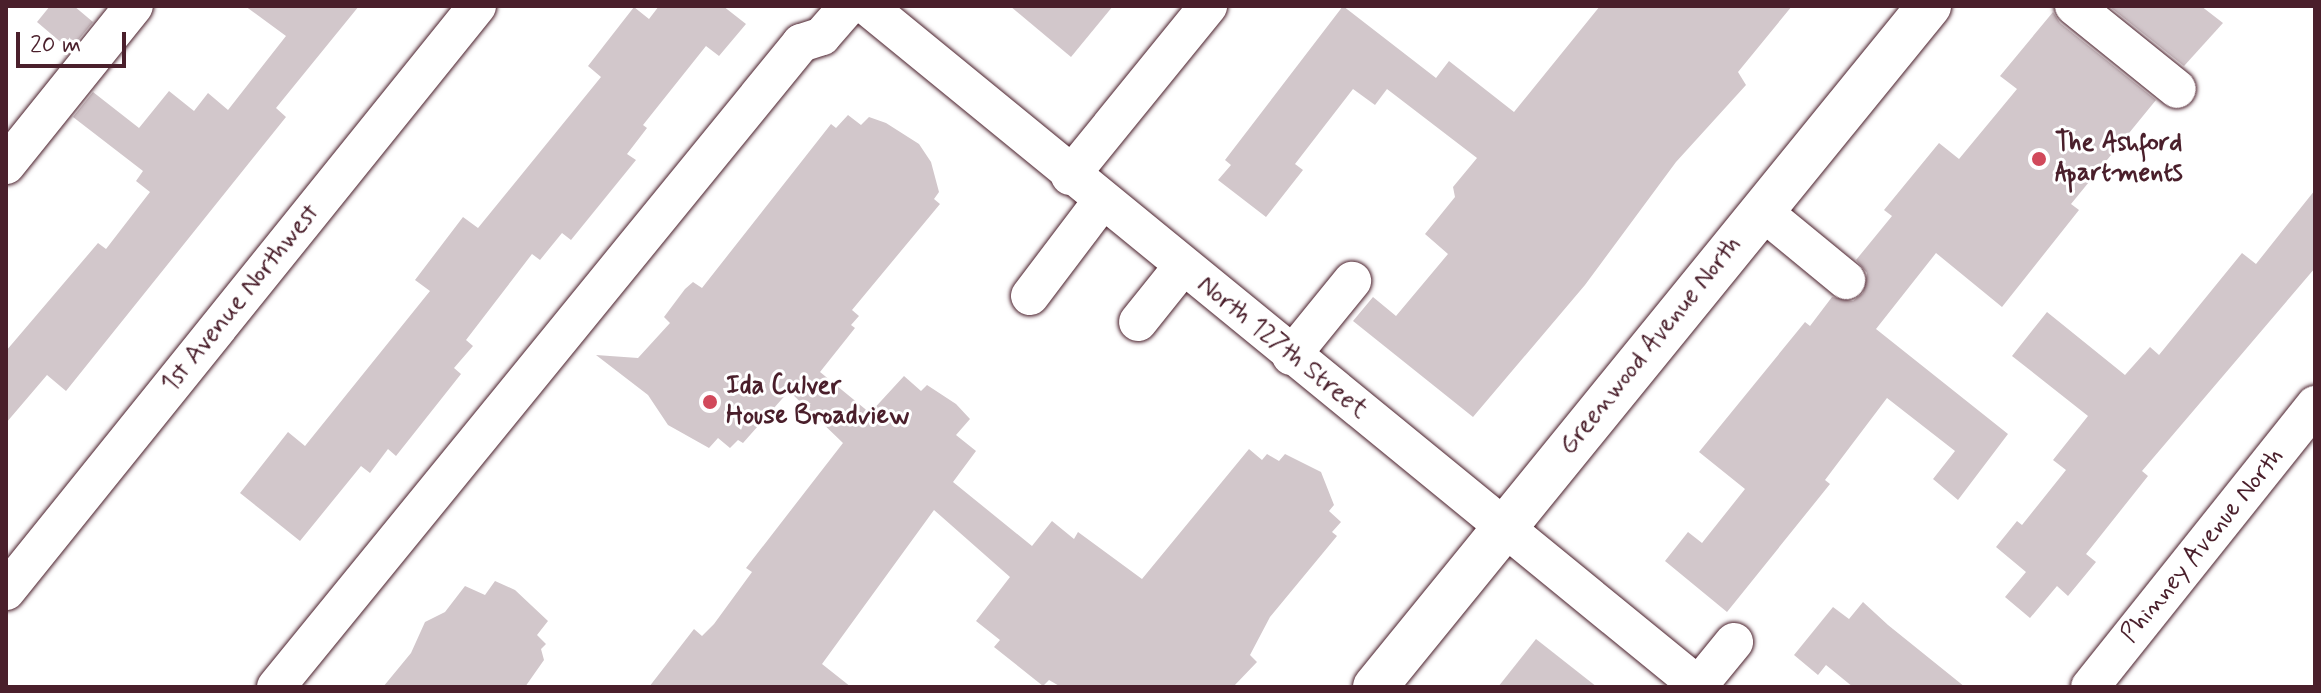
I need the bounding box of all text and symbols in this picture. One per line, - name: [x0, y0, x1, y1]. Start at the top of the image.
- scale bar: [20, 16, 130, 66]
- text: 20 m: [30, 30, 81, 61]
- place label: The Ashford Apartments: [2055, 128, 2183, 190]
- marker: The Ashford Apartments: [2030, 150, 2048, 168]
- street label: 1st Avenue Northwest: [155, 198, 327, 400]
- street label: Greenwood Avenue North: [1551, 228, 1751, 464]
- street label: North 127th Street: [1190, 270, 1374, 426]
- place label: Ida Culver House Broadview: [726, 371, 908, 432]
- marker: Ida Culver House Broadview: [701, 393, 719, 411]
- street label: Phinney Avenue North: [2113, 440, 2293, 652]

